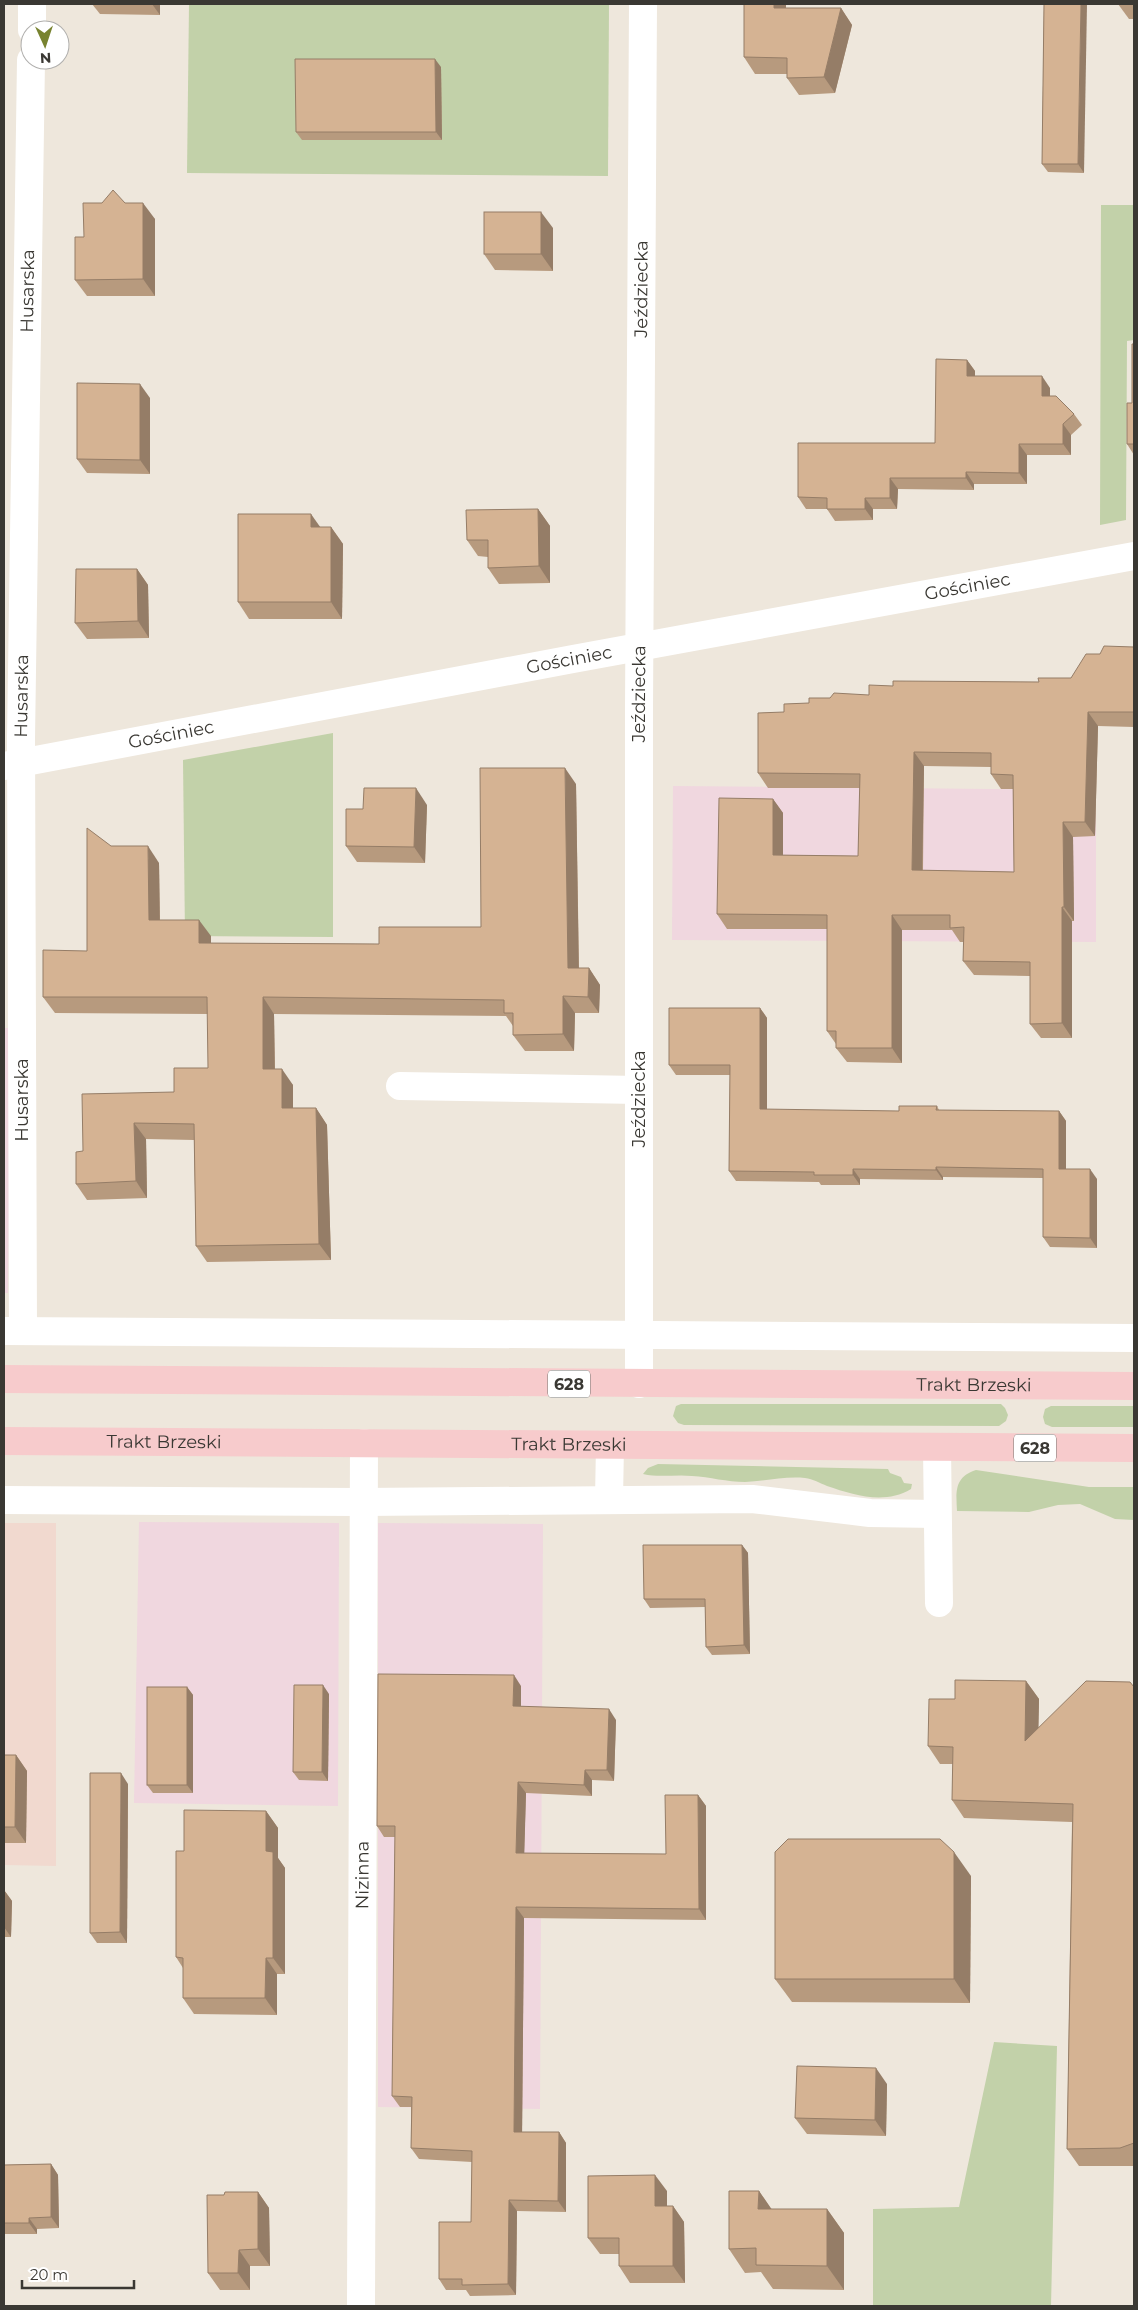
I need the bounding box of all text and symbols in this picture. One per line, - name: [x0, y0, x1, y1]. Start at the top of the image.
- north arrow: [20, 20, 70, 70]
- text: N: [40, 49, 52, 67]
- street label: Jeździecka: [630, 240, 653, 339]
- street label: Husarska: [16, 249, 39, 333]
- street label: Gościniec: [923, 568, 1012, 605]
- street label: Gościniec: [524, 641, 614, 679]
- street label: Jeździecka: [628, 645, 650, 744]
- street label: Husarska: [10, 654, 33, 738]
- street label: Gościniec: [126, 716, 216, 753]
- street label: Jeździecka: [628, 1050, 650, 1149]
- street label: Husarska: [11, 1058, 33, 1142]
- road number: 628: [548, 1370, 590, 1398]
- street label: Trakt Brzeski: [916, 1374, 1032, 1396]
- street label: Trakt Brzeski: [106, 1431, 222, 1453]
- street label: Trakt Brzeski: [511, 1433, 627, 1456]
- road number: 628: [1014, 1435, 1056, 1462]
- street label: Nizinna: [351, 1841, 374, 1909]
- scale bar: [22, 2258, 135, 2290]
- text: 20 m: [30, 2265, 68, 2284]

